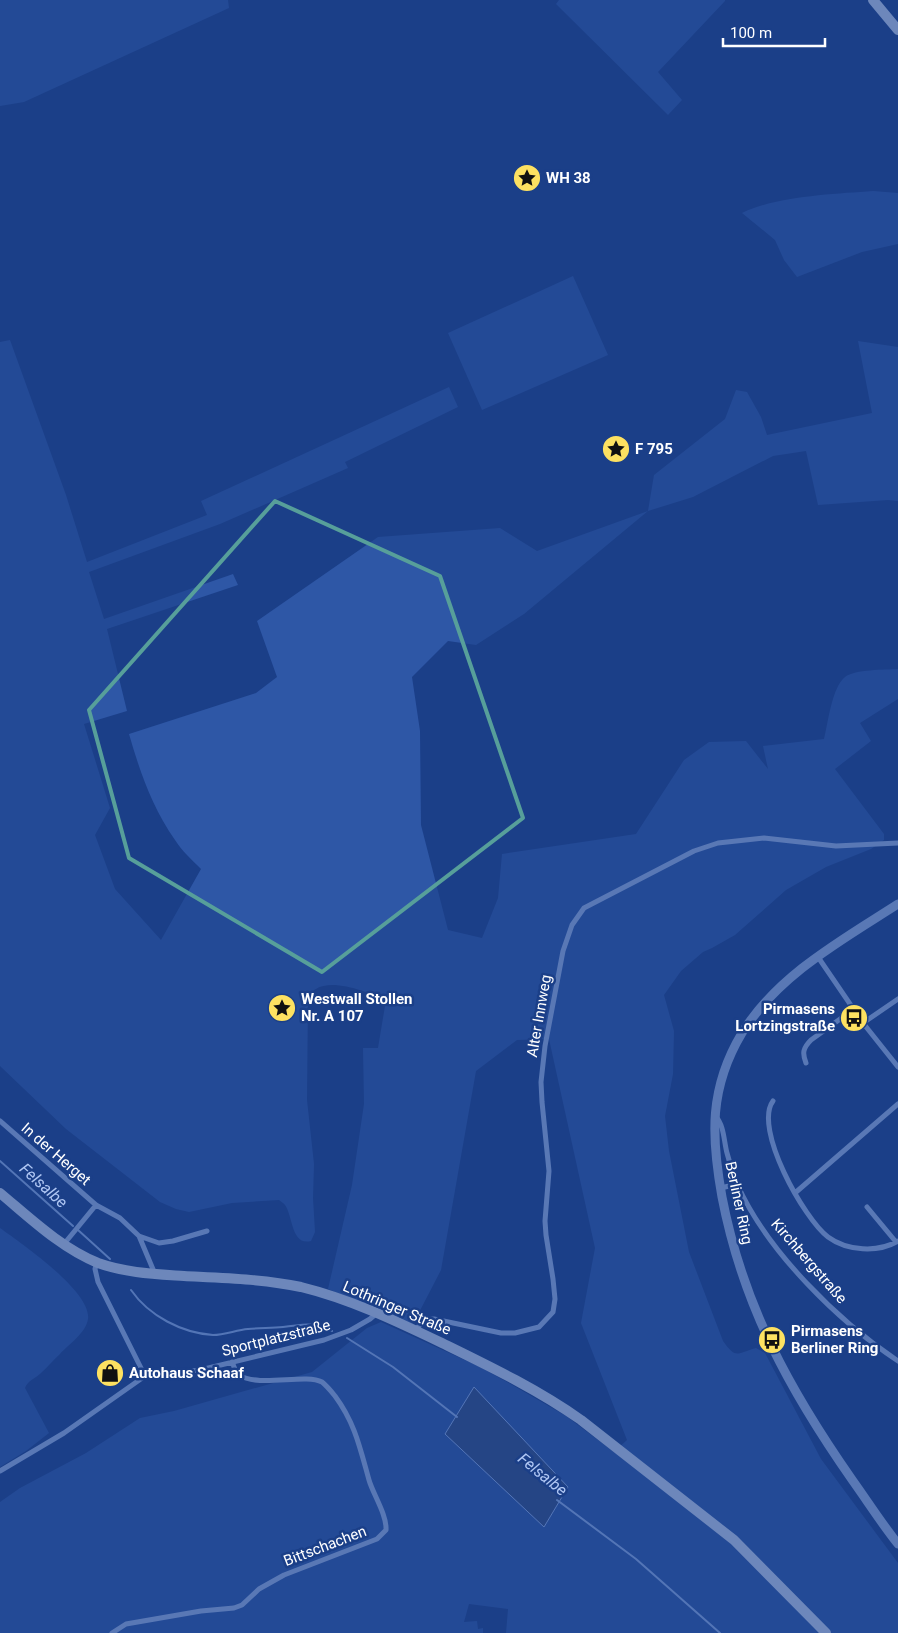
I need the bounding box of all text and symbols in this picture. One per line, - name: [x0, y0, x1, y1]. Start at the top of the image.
- scale bar: [723, 15, 826, 47]
- text: 100 m: [730, 24, 772, 42]
- place icon: WH 38: [512, 163, 542, 193]
- place label: WH 38: [546, 169, 591, 187]
- place icon: F 795: [601, 434, 631, 464]
- place label: F 795: [635, 440, 673, 458]
- street label: Alter Innweg: [523, 973, 555, 1059]
- place label: Westwall Stollen Nr. A 107: [301, 990, 413, 1025]
- place icon: Westwall Stollen Nr. A 107: [267, 993, 297, 1023]
- place label: Pirmasens Lortzingstraße: [735, 1000, 835, 1035]
- bus stop icon: Pirmasens Lortzingstraße: [839, 1003, 869, 1033]
- street label: In der Herget: [18, 1119, 94, 1189]
- water label: Felsalbe: [16, 1159, 71, 1212]
- street label: Berliner Ring: [721, 1160, 757, 1246]
- street label: Kirchbergstraße: [767, 1215, 851, 1307]
- street label: Lothringer Straße: [340, 1277, 454, 1339]
- street label: Sportplatzstraße: [220, 1316, 332, 1360]
- place label: Pirmasens Berliner Ring: [791, 1322, 878, 1357]
- bus stop icon: Pirmasens Berliner Ring: [757, 1325, 787, 1355]
- shop icon: Autohaus Schaaf: [95, 1358, 125, 1388]
- place label: Autohaus Schaaf: [129, 1364, 245, 1382]
- water label: Felsalbe: [514, 1449, 571, 1500]
- street label: Bittschachen: [281, 1522, 369, 1570]

